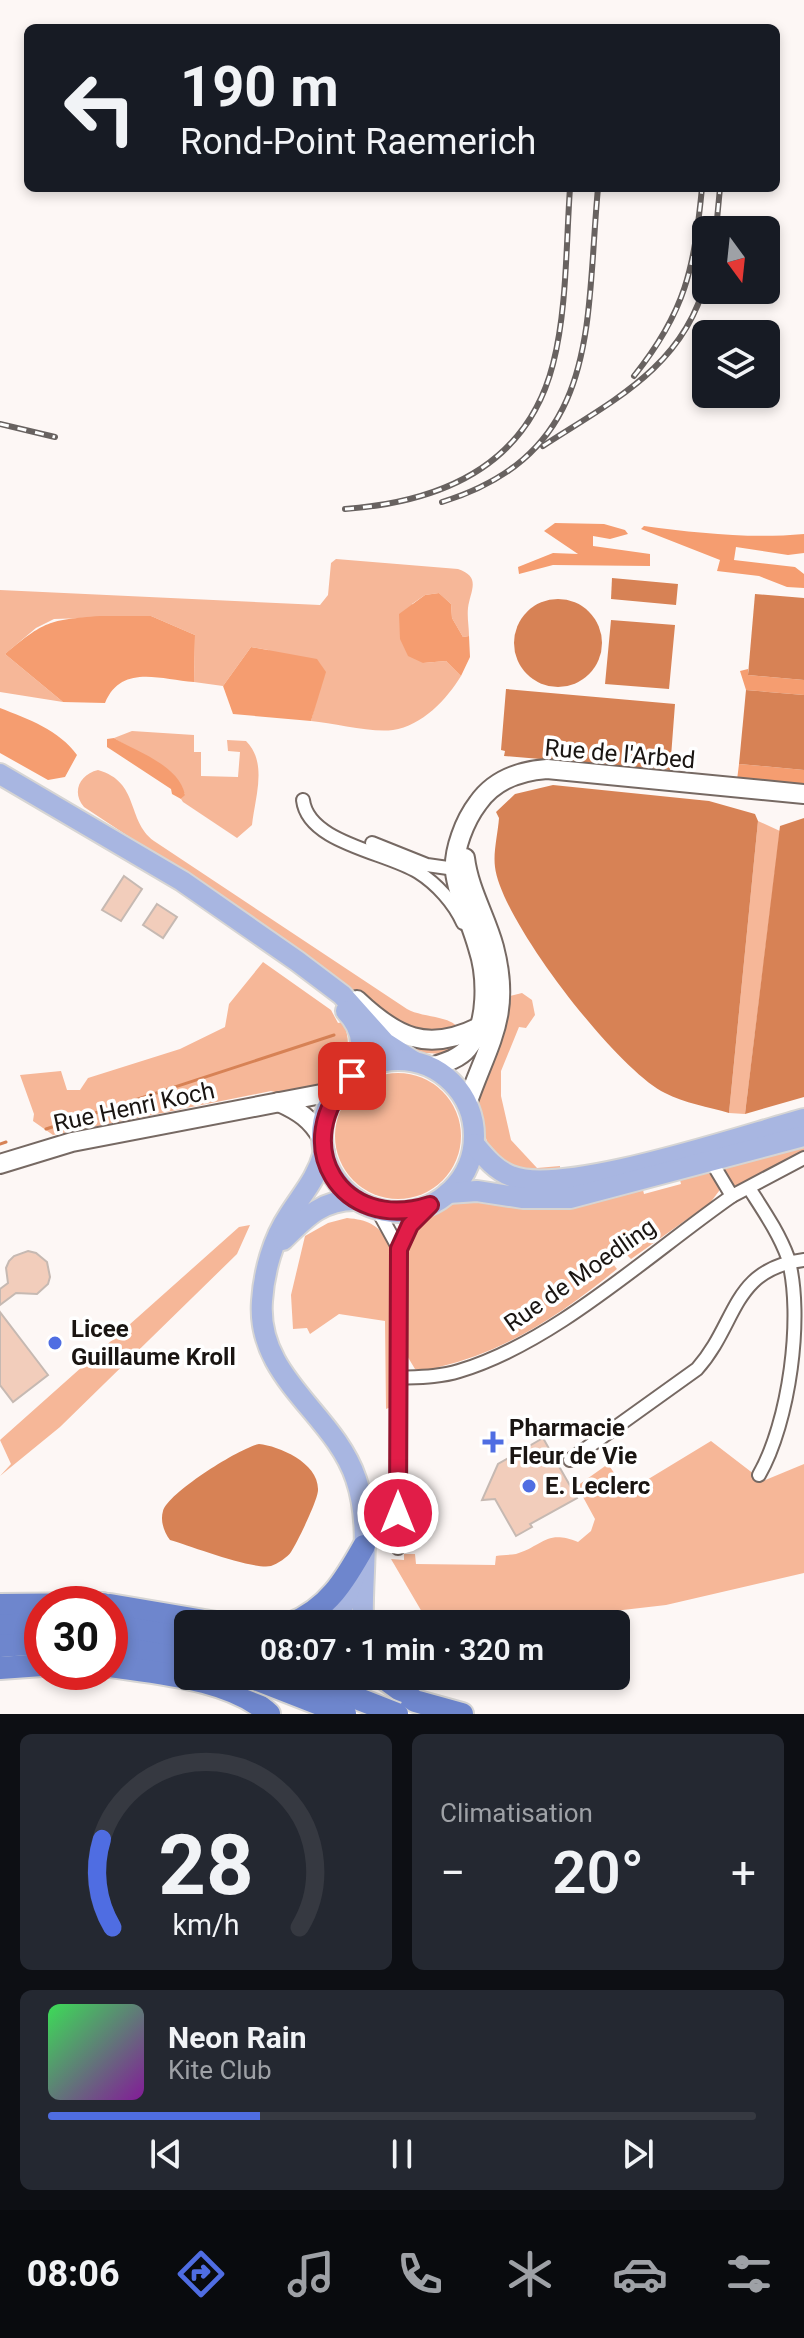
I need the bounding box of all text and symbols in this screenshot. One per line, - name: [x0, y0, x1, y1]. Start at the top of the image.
- text: 190 m: [180, 54, 339, 120]
- icon: left: [48, 56, 152, 160]
- text: Rond-Point Raemerich: [180, 121, 536, 163]
- north arrow: [692, 216, 780, 304]
- map controls: [692, 216, 780, 408]
- button: layers: [692, 320, 780, 408]
- street label: Rue de l'Arbed: [544, 733, 696, 775]
- pin: [318, 1042, 386, 1110]
- icon: arrive: [330, 1054, 374, 1098]
- street label: Rue Henri Koch: [51, 1076, 217, 1138]
- street label: Rue de Moedling: [499, 1212, 661, 1338]
- place label: Licee Guillaume Kroll: [71, 1315, 236, 1371]
- marker: Licee Guillaume Kroll: [46, 1334, 64, 1352]
- place label: Pharmacie Fleur de Vie: [509, 1414, 637, 1470]
- marker: Pharmacie Fleur de Vie: [484, 1433, 502, 1451]
- position arrow: [356, 1471, 440, 1555]
- place label: E. Leclerc: [545, 1472, 650, 1500]
- marker: E. Leclerc: [520, 1477, 538, 1495]
- speed limit sign: 30: [24, 1586, 128, 1690]
- text: 08:07 · 1 min · 320 m: [260, 1632, 544, 1667]
- text: Climatisation: [440, 1798, 593, 1828]
- text: 28: [158, 1817, 254, 1914]
- text: 20°: [552, 1837, 644, 1908]
- text: −: [440, 1847, 465, 1899]
- text: +: [731, 1847, 756, 1899]
- text: km/h: [172, 1908, 240, 1942]
- text: Neon Rain: [168, 2020, 307, 2055]
- text: Kite Club: [168, 2055, 272, 2085]
- icon: previous: [144, 2132, 188, 2176]
- icon: pause: [380, 2132, 424, 2176]
- icon: next: [616, 2132, 660, 2176]
- icon: directions: [173, 2246, 229, 2302]
- icon: music: [283, 2246, 339, 2302]
- icon: phone: [392, 2246, 448, 2302]
- icon: climate: [502, 2246, 558, 2302]
- icon: car: [612, 2246, 668, 2302]
- icon: filters: [721, 2246, 777, 2302]
- text: 08:06: [27, 2253, 120, 2295]

